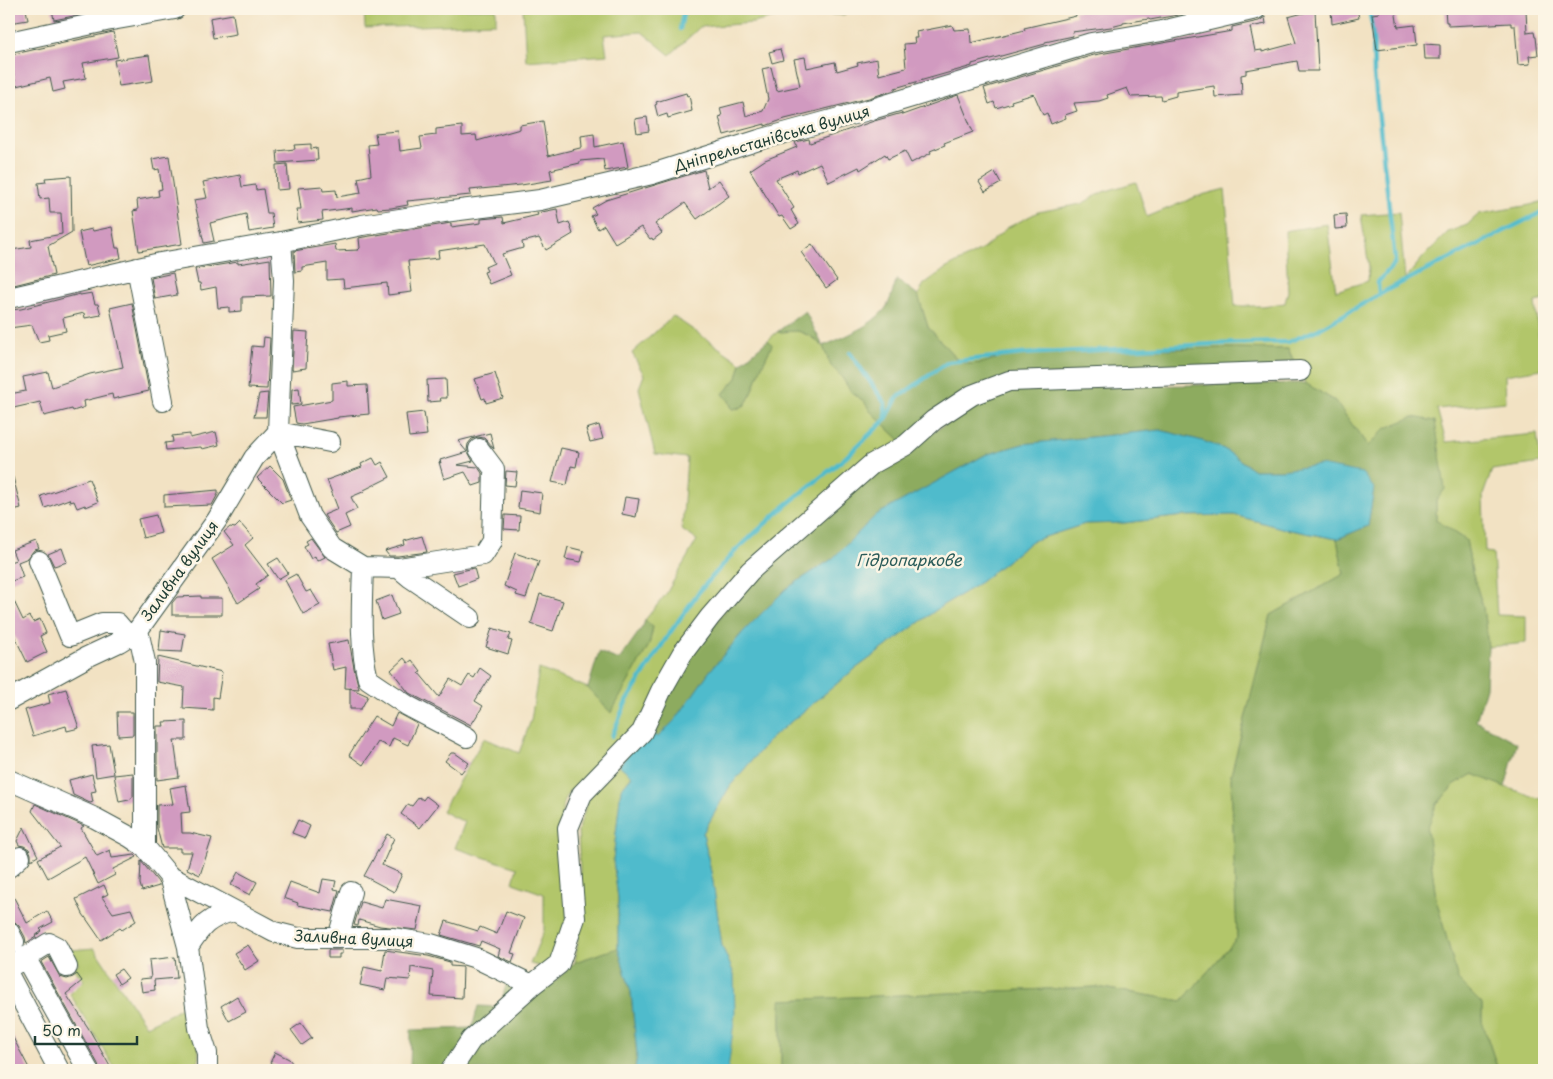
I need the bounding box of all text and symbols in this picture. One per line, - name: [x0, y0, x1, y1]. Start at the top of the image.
- street label: Дніпрельстанівська вулиця: [670, 99, 872, 177]
- street label: Заливна вулиця: [134, 515, 223, 626]
- water label: Гідропаркове: [856, 547, 963, 571]
- street label: Заливна вулиця: [293, 923, 414, 952]
- scale bar: [35, 1014, 138, 1046]
- text: 50 m: [42, 1018, 81, 1041]

